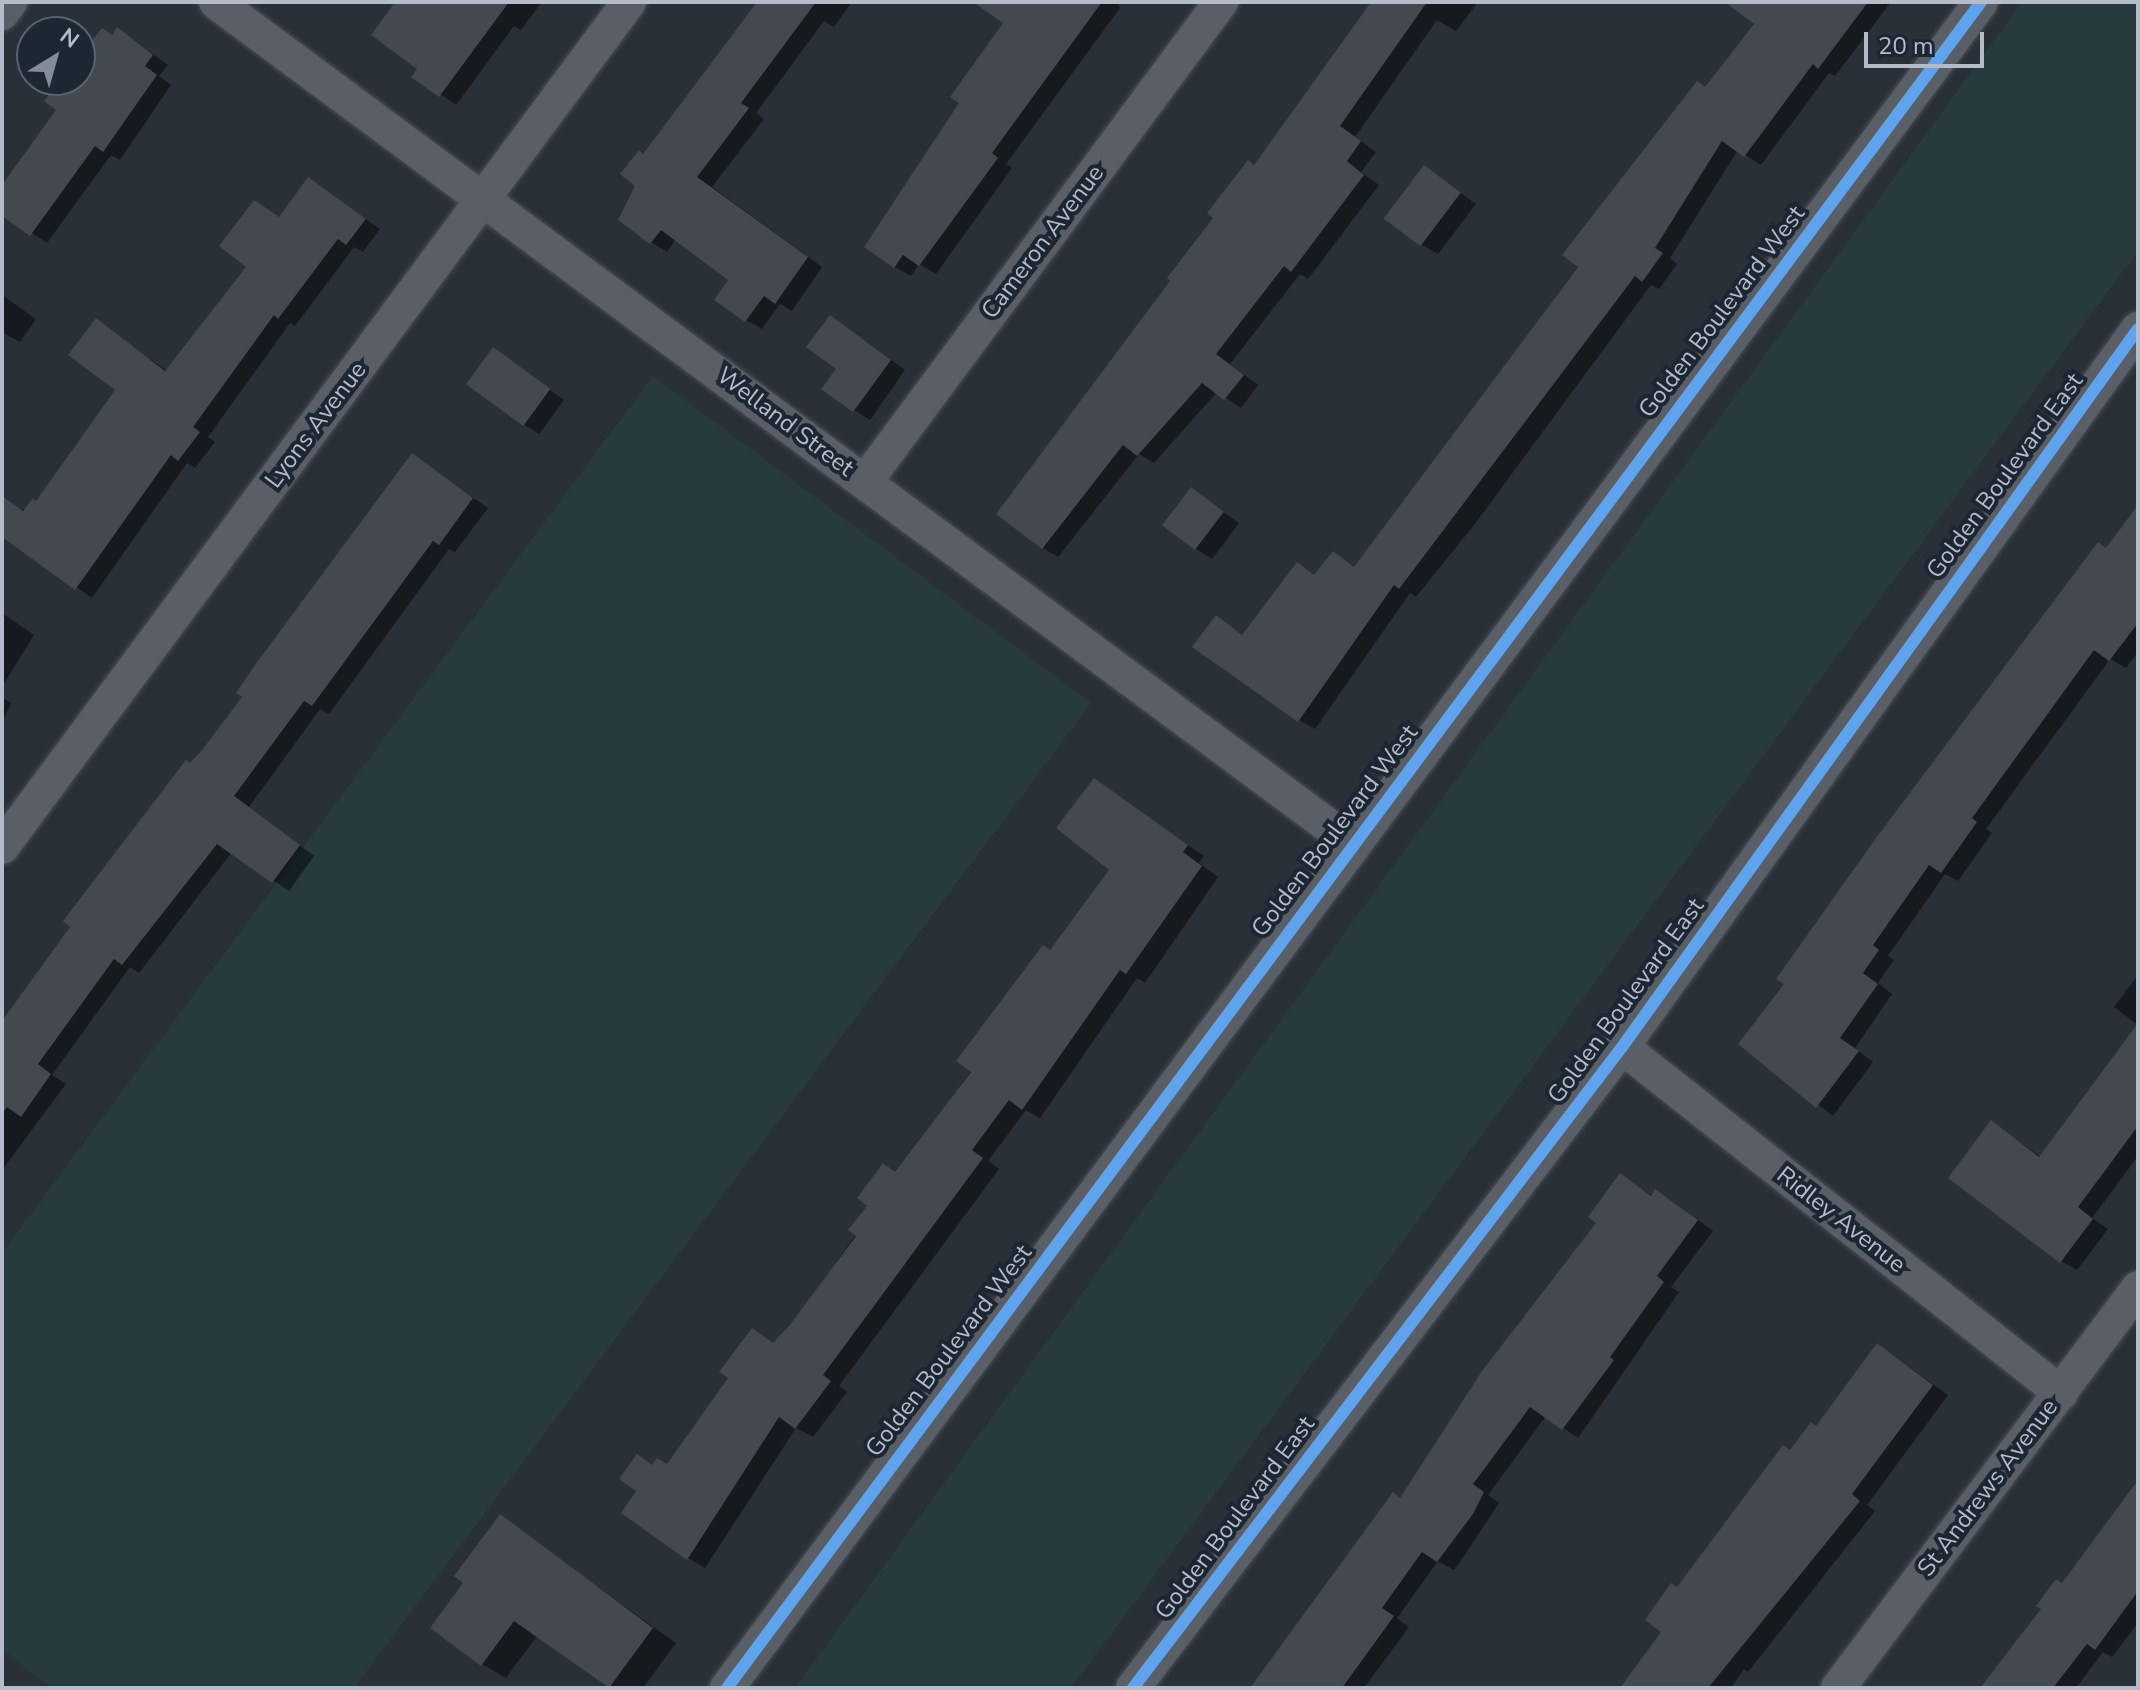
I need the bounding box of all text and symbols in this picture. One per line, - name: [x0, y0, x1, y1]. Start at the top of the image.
- north arrow: [16, 16, 96, 96]
- scale bar: [1868, 16, 1988, 66]
- text: N: [54, 21, 85, 55]
- text: 20 m: [1878, 30, 1934, 62]
- street label: Cameron Avenue: [976, 159, 1110, 325]
- street label: Golden Boulevard West: [1633, 200, 1811, 424]
- street label: Lyons Avenue: [259, 356, 373, 494]
- street label: Welland Street: [711, 361, 859, 483]
- street label: Golden Boulevard East: [1921, 368, 2089, 584]
- street label: Golden Boulevard West: [1246, 719, 1424, 943]
- street label: Golden Boulevard East: [1542, 893, 1710, 1109]
- street label: Ridley Avenue: [1771, 1161, 1911, 1279]
- street label: Golden Boulevard West: [860, 1239, 1038, 1463]
- street label: St Andrews Avenue: [1912, 1394, 2064, 1582]
- street label: Golden Boulevard East: [1149, 1411, 1321, 1625]

